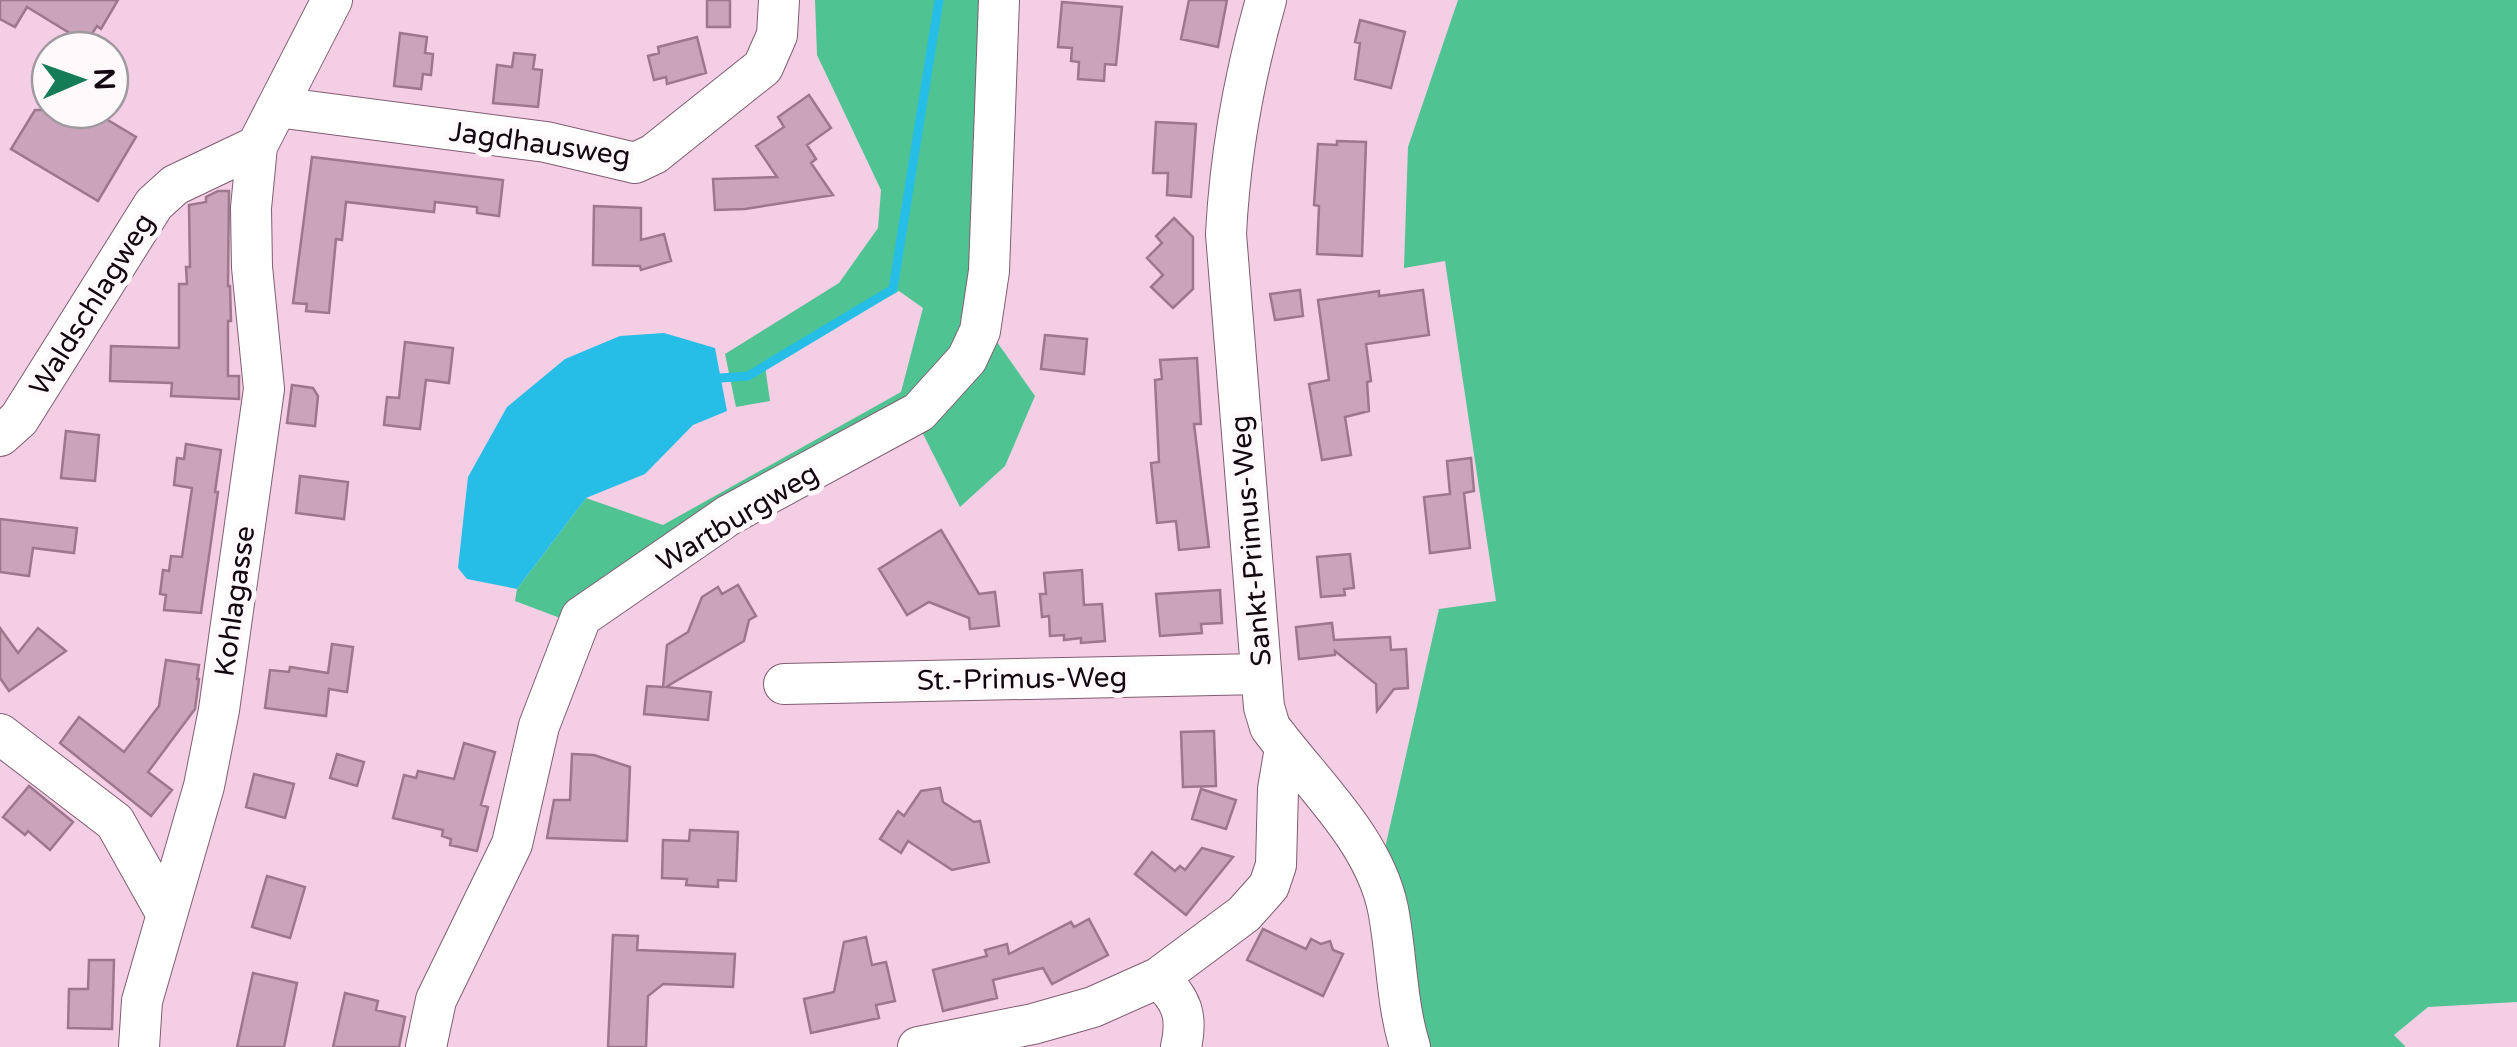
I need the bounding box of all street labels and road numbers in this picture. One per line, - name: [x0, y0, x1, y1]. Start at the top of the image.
- street label: Jagdhausweg: [447, 114, 633, 174]
- street label: Waldschlagweg: [22, 207, 162, 402]
- street label: Sankt-Primus-Weg: [1223, 414, 1279, 668]
- street label: Wartburgweg: [651, 456, 825, 579]
- street label: Kohlagasse: [208, 524, 262, 679]
- street label: St.-Primus-Weg: [917, 660, 1128, 698]

